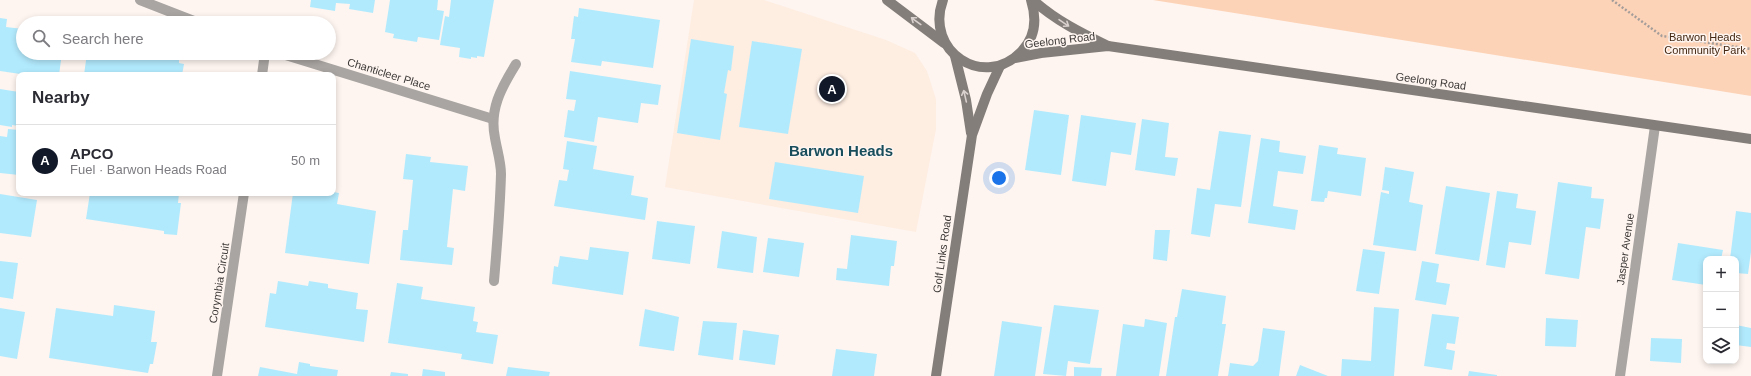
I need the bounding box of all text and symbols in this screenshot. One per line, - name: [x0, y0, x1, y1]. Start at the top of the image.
- search box: [16, 16, 336, 60]
- one-way arrow: [911, 17, 922, 25]
- one-way arrow: [1058, 19, 1069, 27]
- icon: search: [30, 27, 52, 49]
- text: Search here: [62, 30, 144, 47]
- street label: Geelong Road: [1024, 30, 1096, 50]
- park label: Barwon Heads Community Park: [1664, 31, 1746, 56]
- street label: Chanticleer Place: [346, 56, 432, 92]
- street label: Geelong Road: [1395, 70, 1467, 92]
- pin: A: [819, 74, 845, 104]
- text: Nearby: [32, 88, 90, 107]
- one-way arrow: [960, 90, 968, 103]
- district label: Barwon Heads: [789, 142, 893, 159]
- text: APCO: [70, 145, 113, 162]
- text: A: [40, 153, 50, 168]
- text: 50 m: [291, 153, 320, 168]
- text: Fuel · Barwon Heads Road: [70, 162, 227, 177]
- your location: [989, 168, 1009, 188]
- street label: Jasper Avenue: [1614, 212, 1636, 286]
- street label: Golf Links Road: [931, 214, 953, 294]
- street label: Corymbia Circuit: [207, 242, 231, 324]
- map controls: [1703, 256, 1739, 364]
- button: +: [1703, 256, 1739, 292]
- button: −: [1703, 292, 1739, 328]
- button: layers: [1703, 328, 1739, 364]

